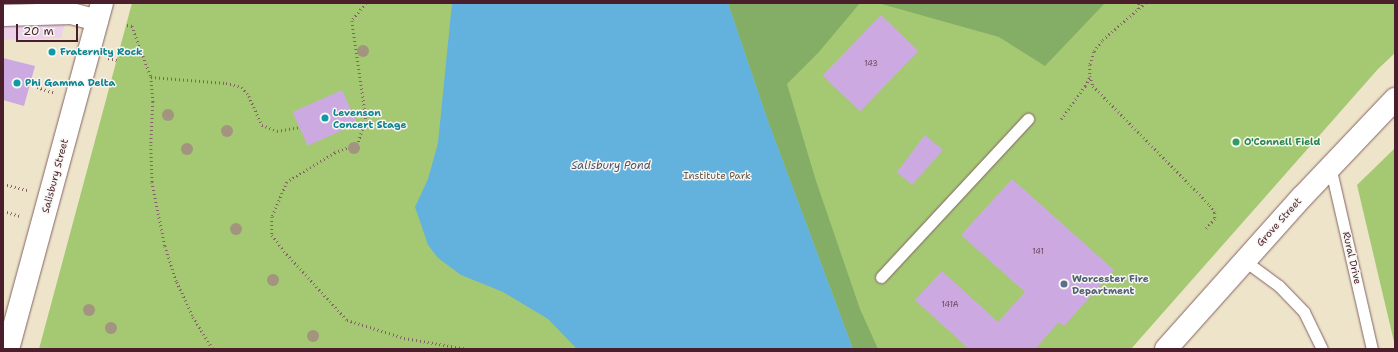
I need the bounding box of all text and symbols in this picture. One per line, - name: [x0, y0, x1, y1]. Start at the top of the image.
- scale bar: [18, 16, 80, 42]
- text: 20 m: [23, 23, 54, 39]
- place label: Fraternity Rock: [60, 46, 142, 58]
- marker: Fraternity Rock: [47, 47, 57, 57]
- house number: 143: [864, 59, 878, 69]
- place label: Phi Gamma Delta: [25, 77, 115, 89]
- marker: Phi Gamma Delta: [12, 78, 22, 88]
- place label: Levenson Concert Stage: [333, 106, 407, 130]
- marker: Levenson Concert Stage: [320, 113, 330, 123]
- place label: O'Connell Field: [1244, 136, 1320, 148]
- street label: Salisbury Street: [39, 137, 71, 215]
- marker: O'Connell Field: [1231, 137, 1241, 147]
- water label: Salisbury Pond: [571, 159, 651, 173]
- park label: Institute Park: [683, 170, 751, 182]
- street label: Grove Street: [1254, 195, 1304, 249]
- street label: Rural Drive: [1340, 231, 1364, 285]
- house number: 141: [1032, 247, 1044, 257]
- place label: Worcester Fire Department: [1072, 272, 1149, 296]
- marker: Worcester Fire Department: [1059, 279, 1069, 289]
- house number: 141A: [941, 300, 959, 310]

